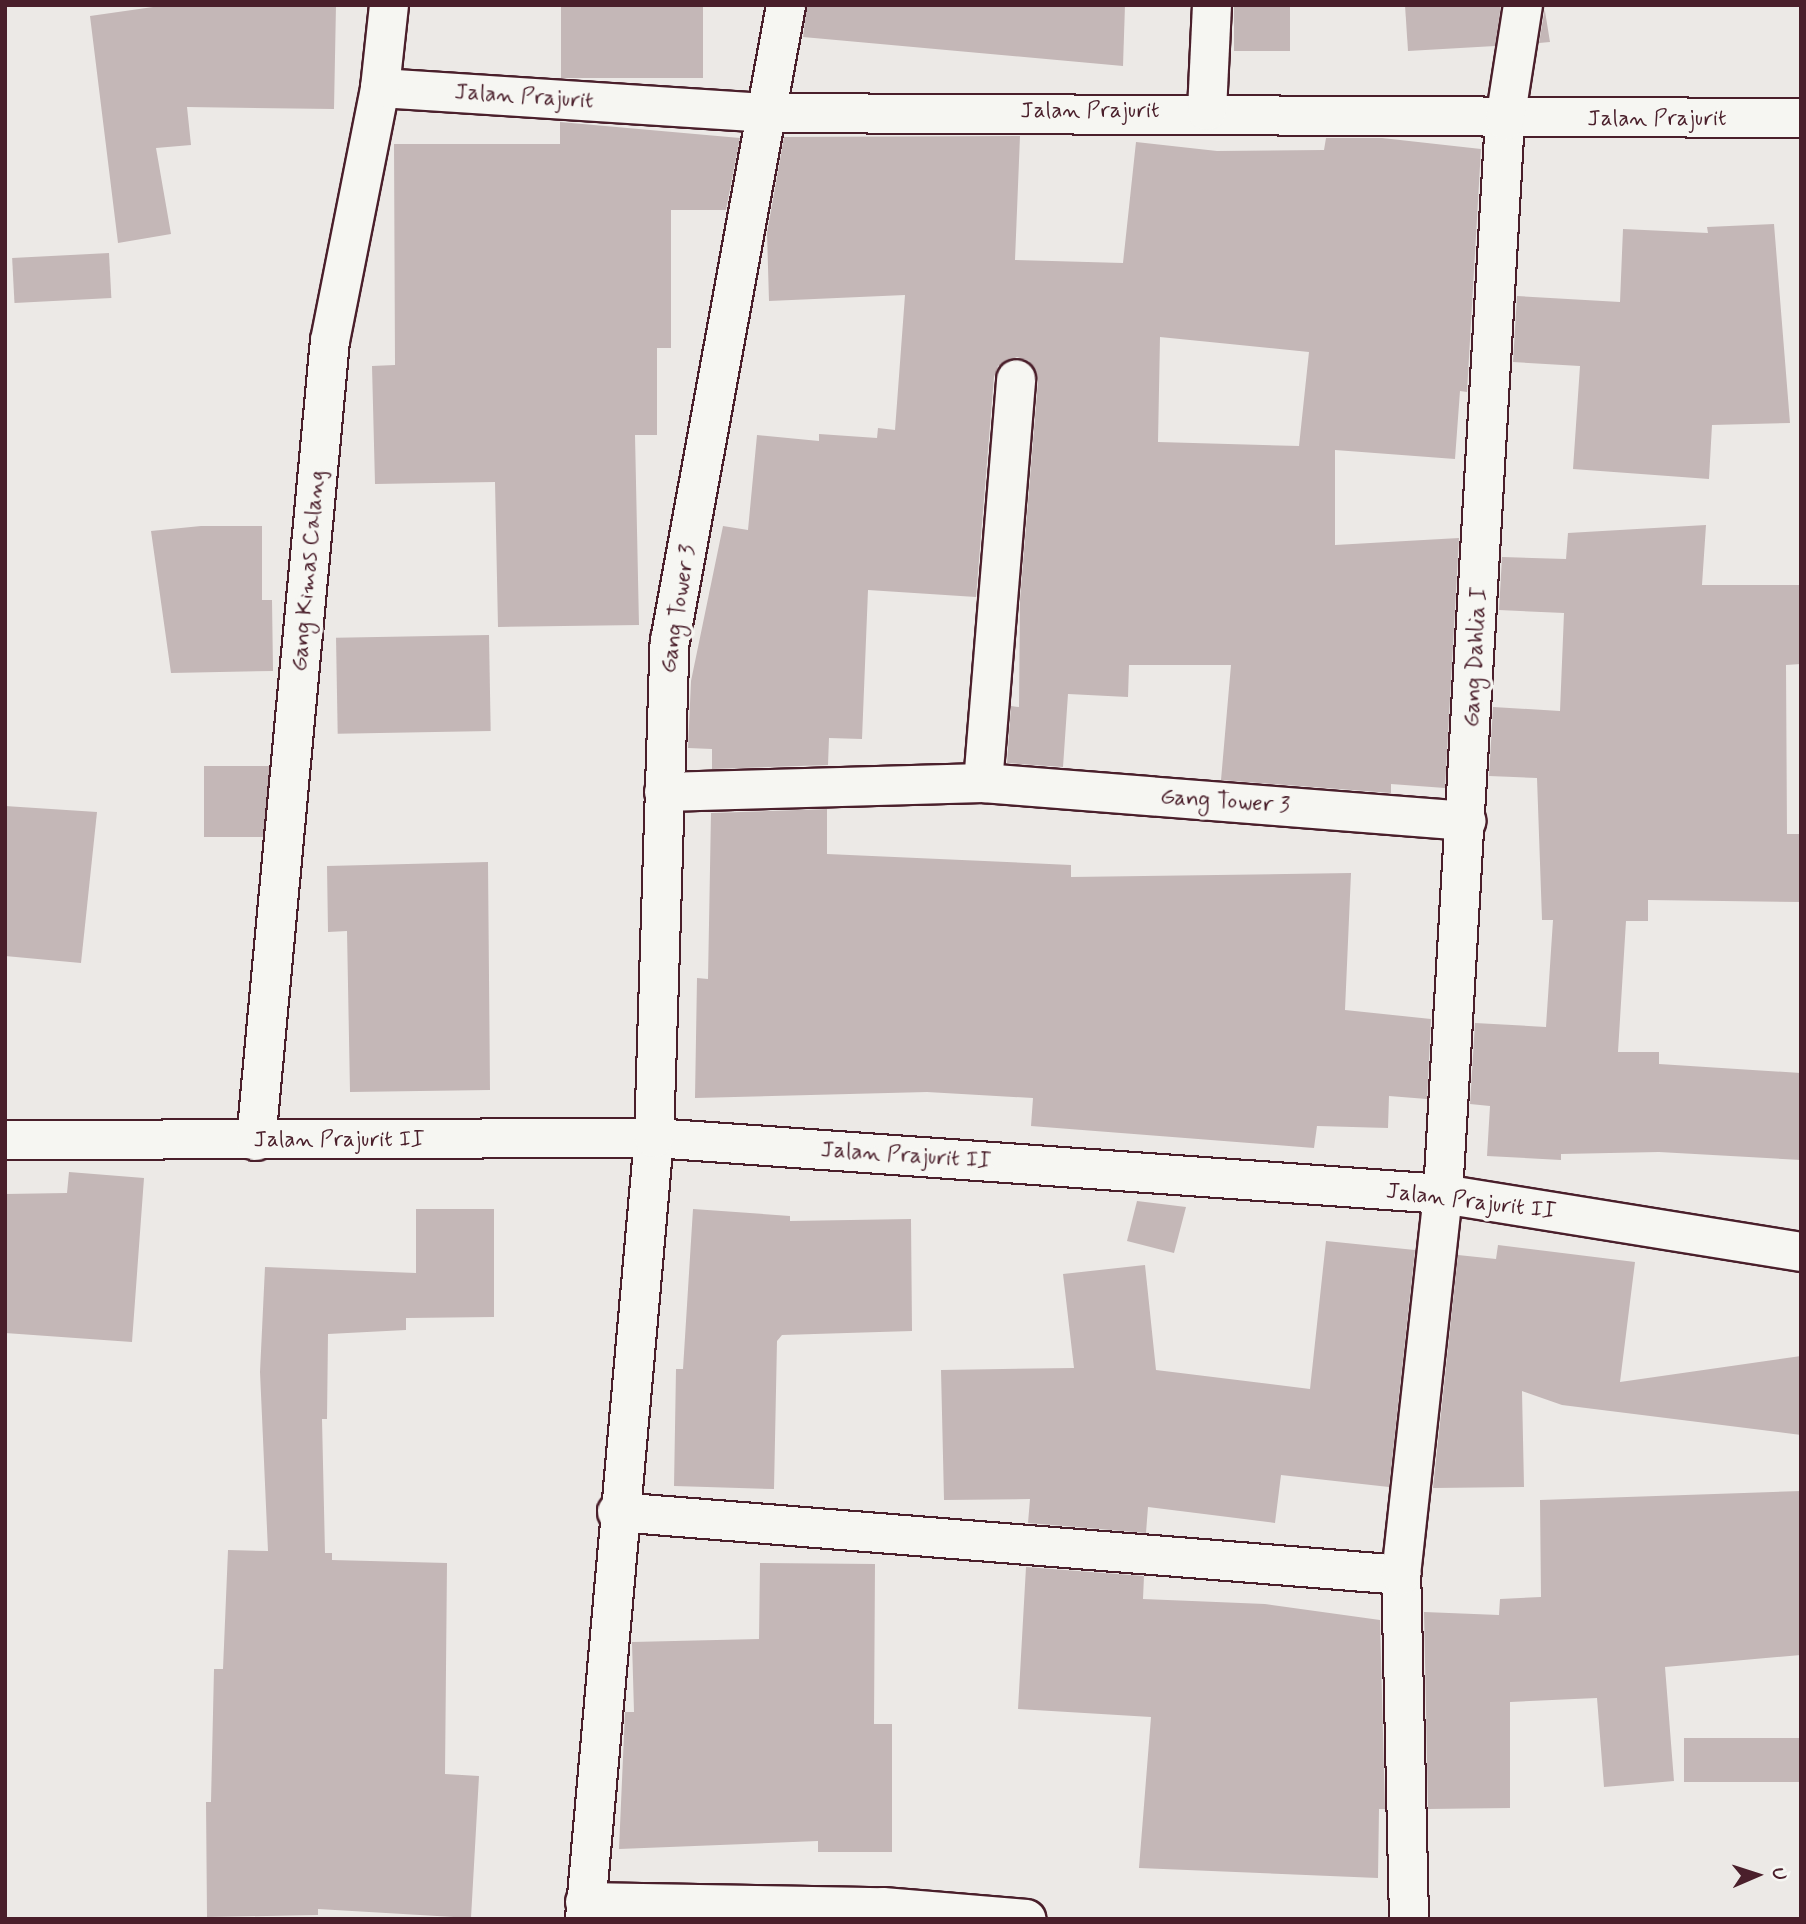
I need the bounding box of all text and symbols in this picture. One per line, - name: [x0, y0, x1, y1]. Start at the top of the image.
- street label: Jalan Prajurit: [454, 78, 594, 116]
- street label: Jalan Prajurit: [1020, 97, 1160, 125]
- street label: Jalan Prajurit: [1587, 105, 1727, 133]
- street label: Gang Kimas Calang: [287, 471, 331, 671]
- street label: Gang Tower 3: [655, 543, 703, 675]
- street label: Gang Dahlia I: [1459, 587, 1493, 727]
- street label: Gang Tower 3: [1159, 784, 1291, 820]
- street label: Jalan Prajurit II: [254, 1126, 424, 1154]
- street label: Jalan Prajurit II: [820, 1136, 992, 1176]
- street label: Jalan Prajurit II: [1384, 1178, 1558, 1226]
- north arrow: [1722, 1840, 1792, 1910]
- text: U: [1766, 1867, 1791, 1881]

